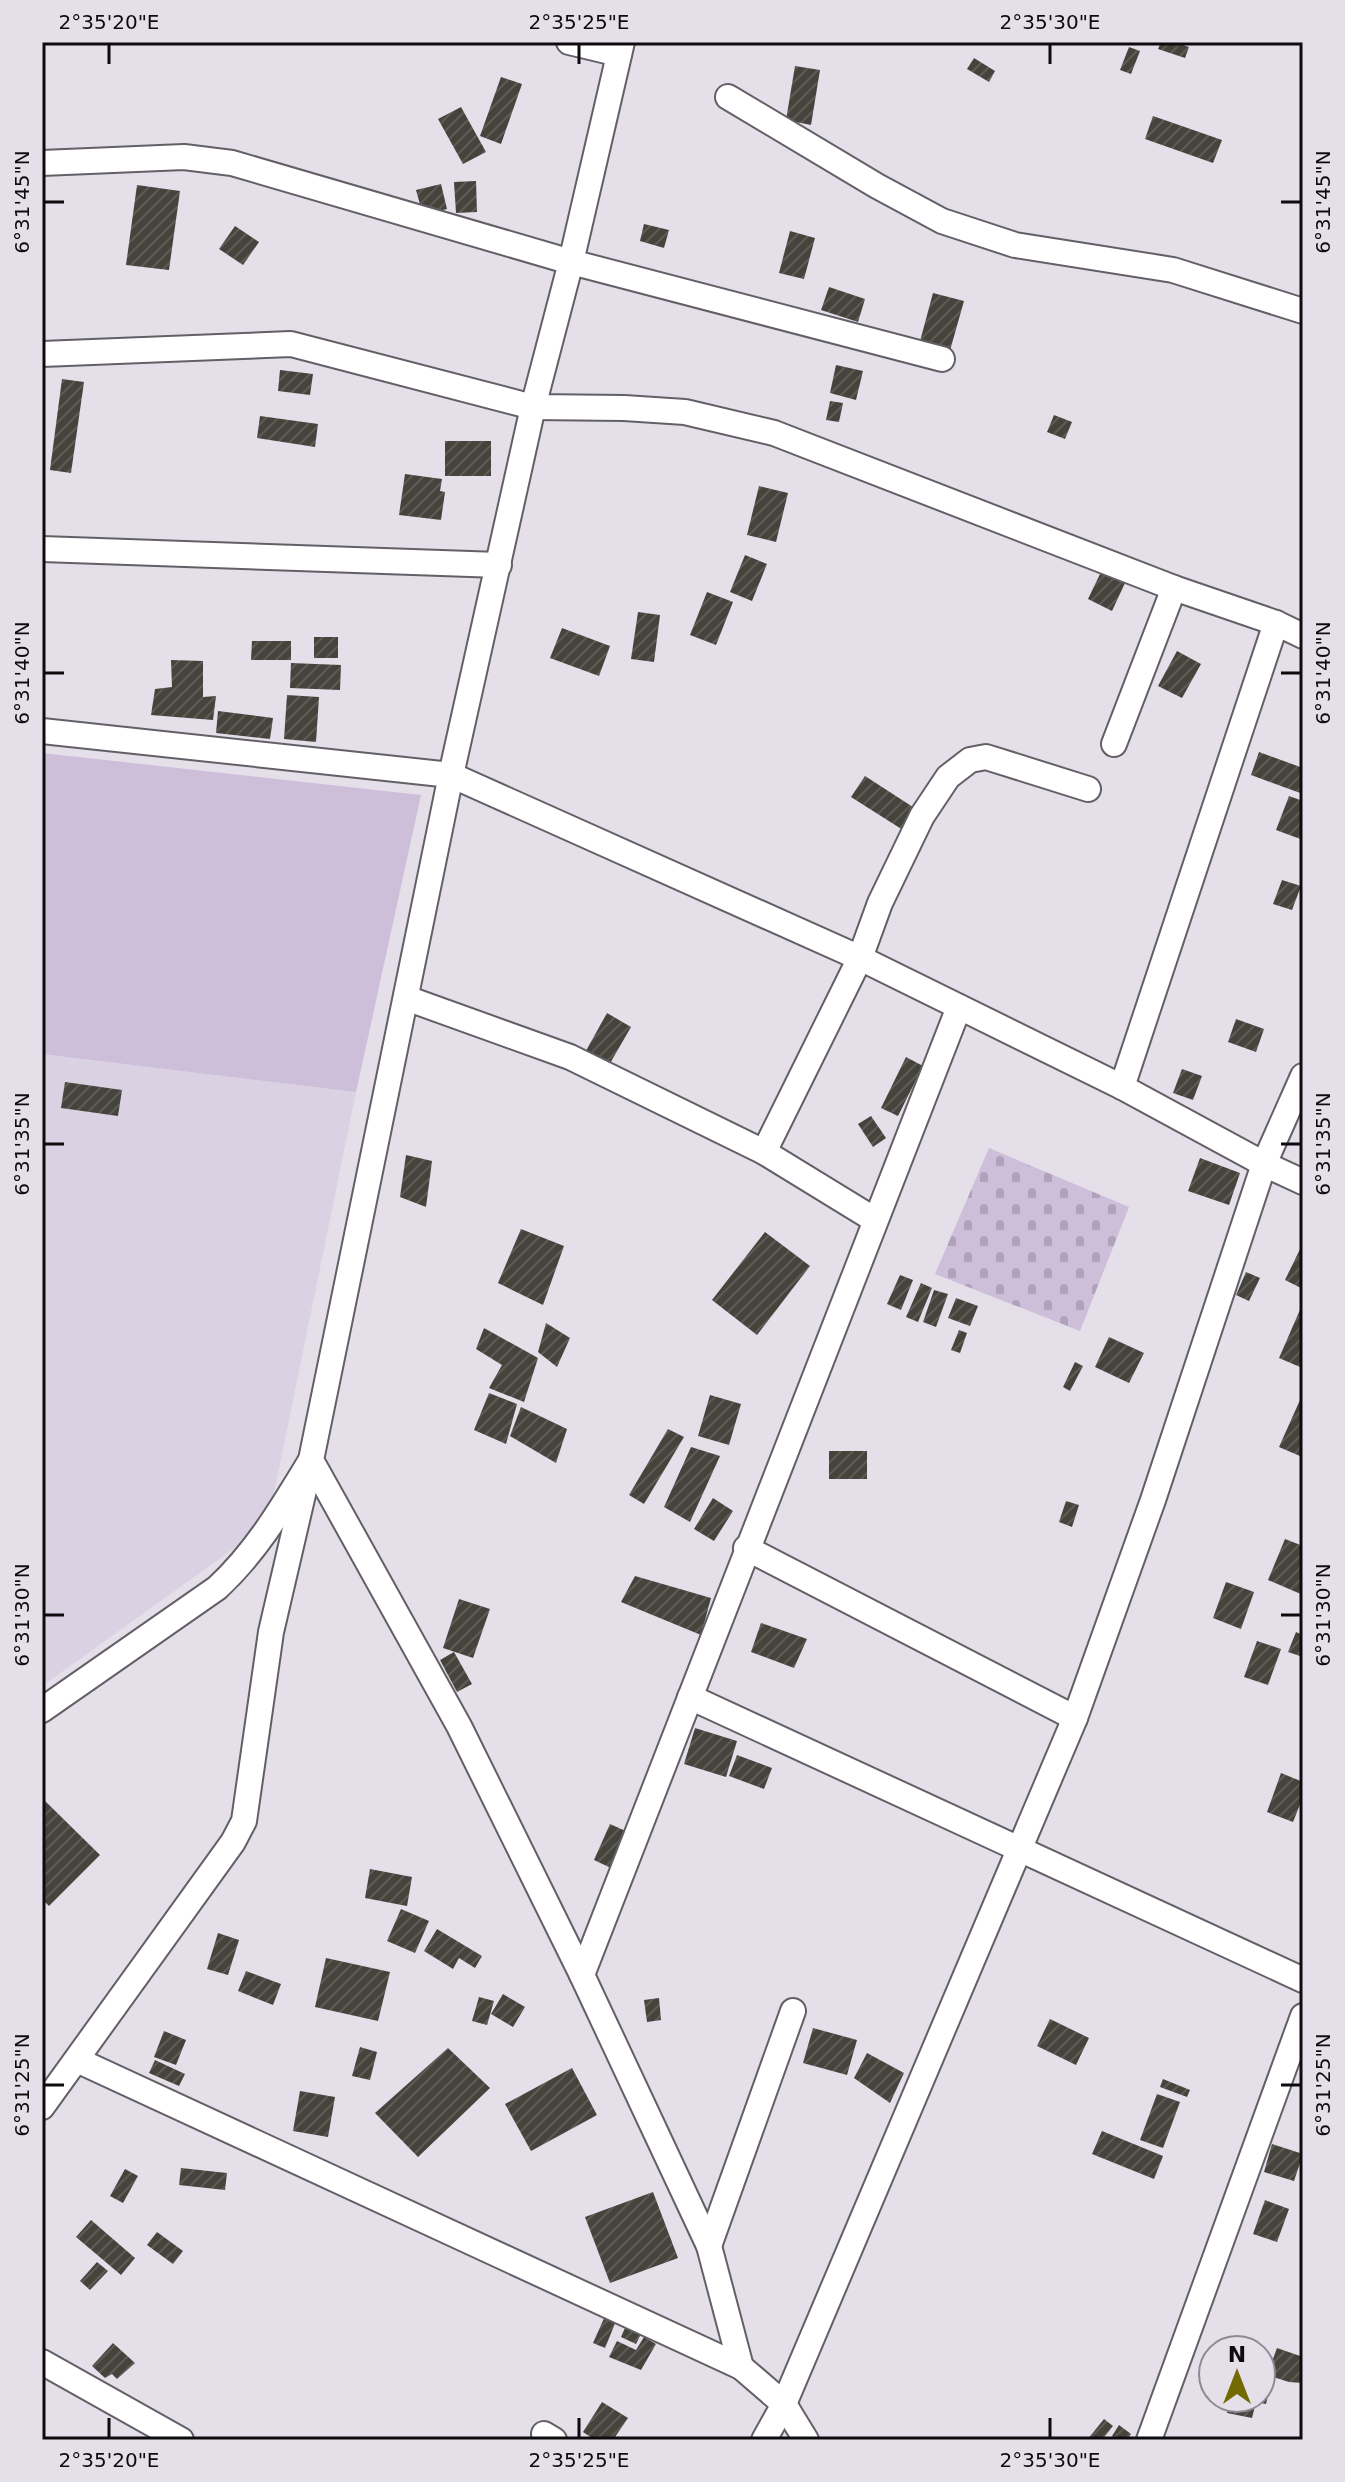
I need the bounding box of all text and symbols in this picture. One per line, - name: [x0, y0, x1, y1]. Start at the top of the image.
- text: 2°35'20"E: [59, 10, 159, 34]
- text: 2°35'25"E: [529, 10, 629, 34]
- text: 2°35'30"E: [1000, 10, 1100, 34]
- text: 6°31'45"N: [10, 150, 34, 254]
- text: 6°31'45"N: [1311, 150, 1335, 254]
- text: 6°31'40"N: [10, 621, 34, 725]
- text: 6°31'40"N: [1311, 621, 1335, 725]
- text: 6°31'35"N: [10, 1092, 34, 1196]
- text: 6°31'35"N: [1311, 1092, 1335, 1196]
- text: 6°31'30"N: [10, 1563, 34, 1667]
- text: 6°31'30"N: [1311, 1563, 1335, 1667]
- text: 6°31'25"N: [10, 2033, 34, 2137]
- text: 6°31'25"N: [1311, 2033, 1335, 2137]
- north arrow: [1197, 2334, 1277, 2414]
- text: N: [1228, 2342, 1246, 2367]
- text: 2°35'20"E: [59, 2448, 159, 2472]
- text: 2°35'25"E: [529, 2448, 629, 2472]
- text: 2°35'30"E: [1000, 2448, 1100, 2472]

